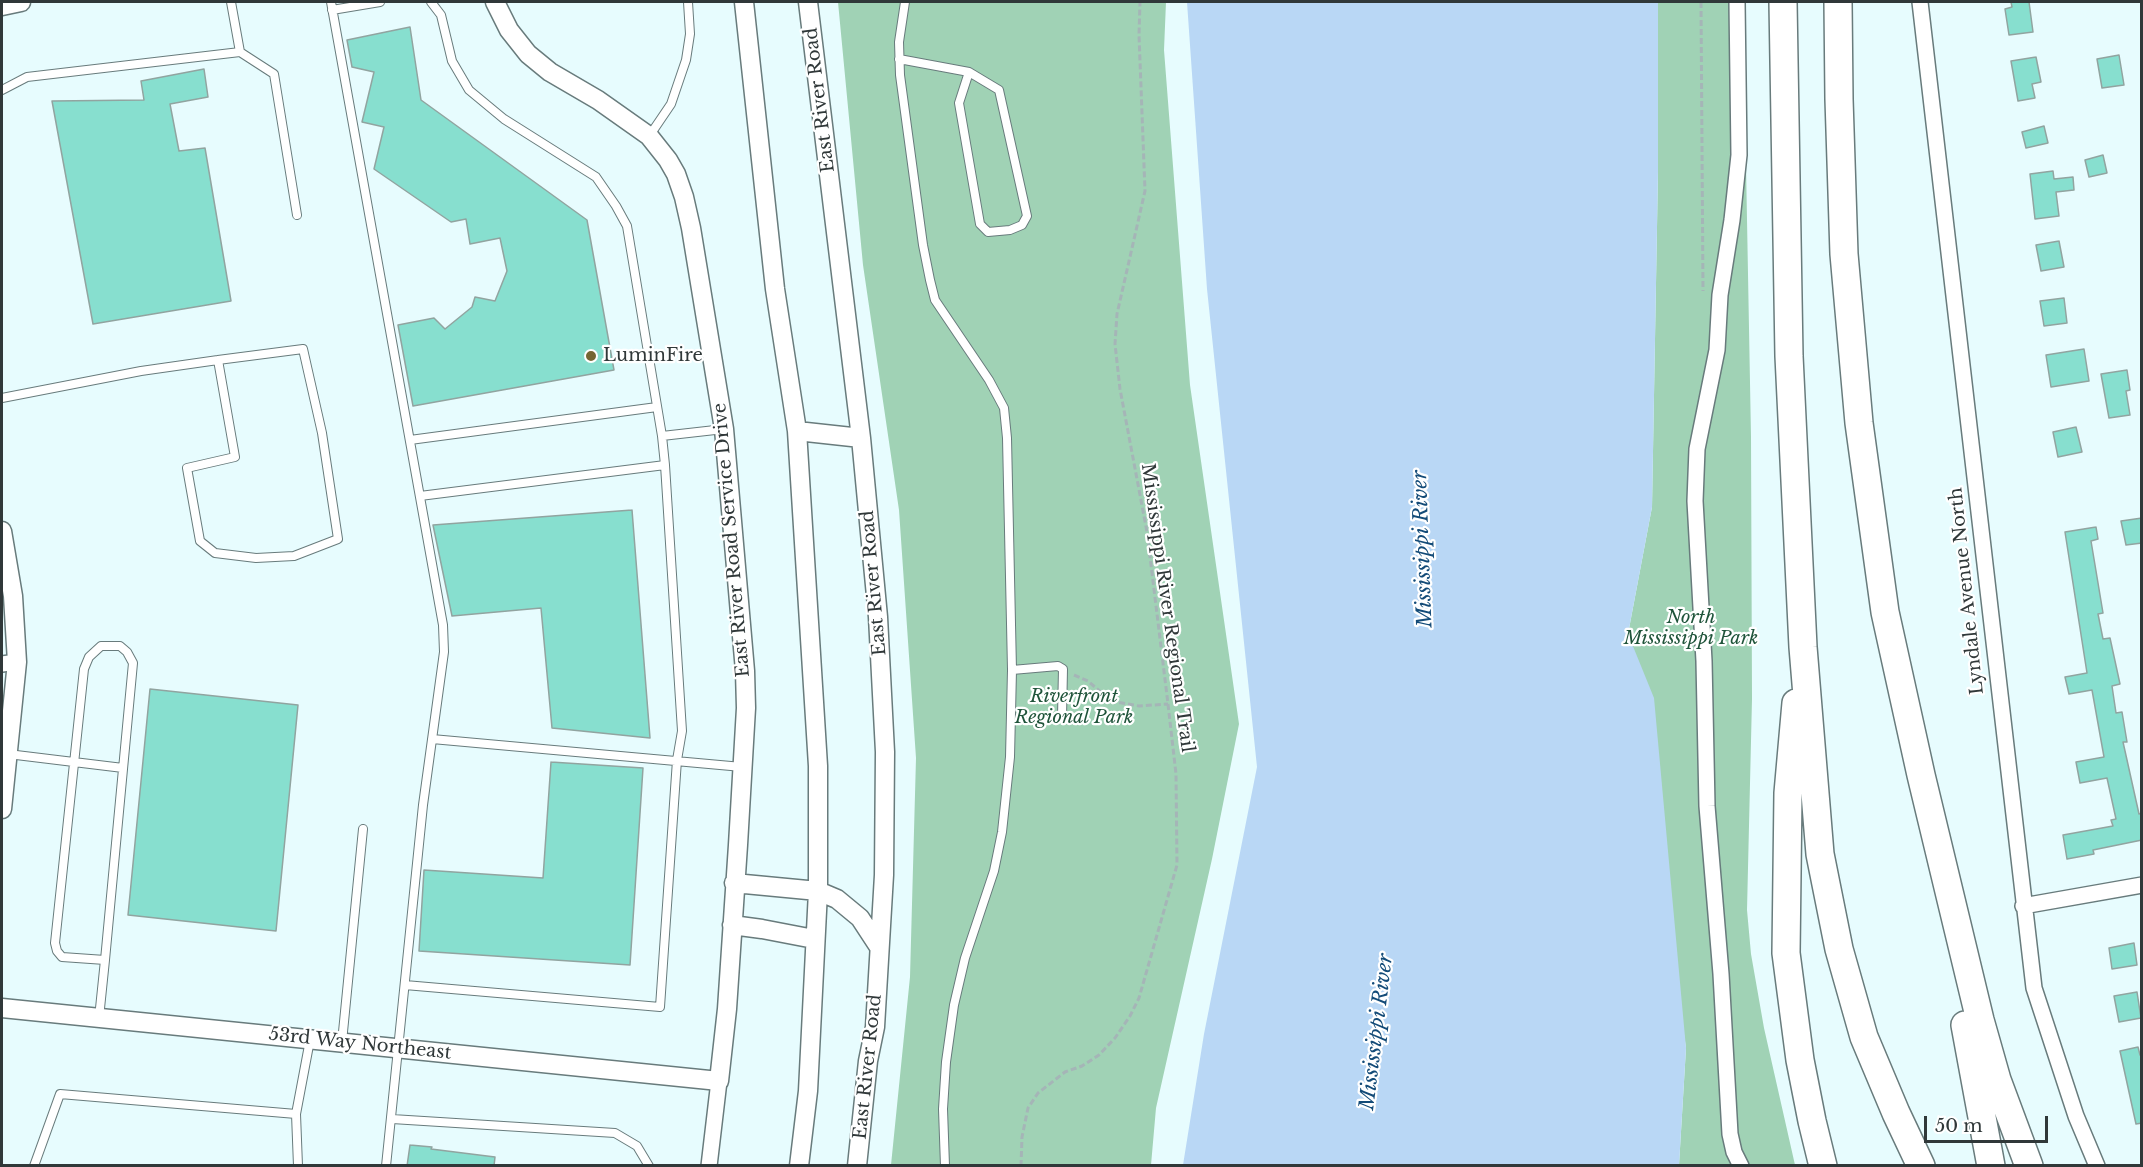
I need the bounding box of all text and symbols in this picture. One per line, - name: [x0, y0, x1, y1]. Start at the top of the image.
- street label: East River Road: [800, 26, 840, 174]
- place label: LuminFire: [603, 345, 703, 367]
- marker: LuminFire: [584, 349, 598, 363]
- street label: East River Road Service Drive: [709, 402, 755, 678]
- street label: Mississippi River Regional Trail: [1136, 462, 1198, 754]
- water label: Mississippi River: [1408, 470, 1438, 628]
- street label: Lyndale Avenue North: [1945, 486, 1989, 696]
- street label: East River Road: [857, 509, 891, 657]
- park label: North Mississippi Park: [1624, 607, 1758, 650]
- park label: Riverfront Regional Park: [1015, 686, 1133, 728]
- water label: Mississippi River: [1355, 952, 1399, 1112]
- street label: East River Road: [850, 993, 886, 1141]
- street label: 53rd Way Northeast: [268, 1024, 452, 1064]
- scale bar: [1927, 1104, 2052, 1142]
- text: 50 m: [1935, 1115, 1983, 1137]

